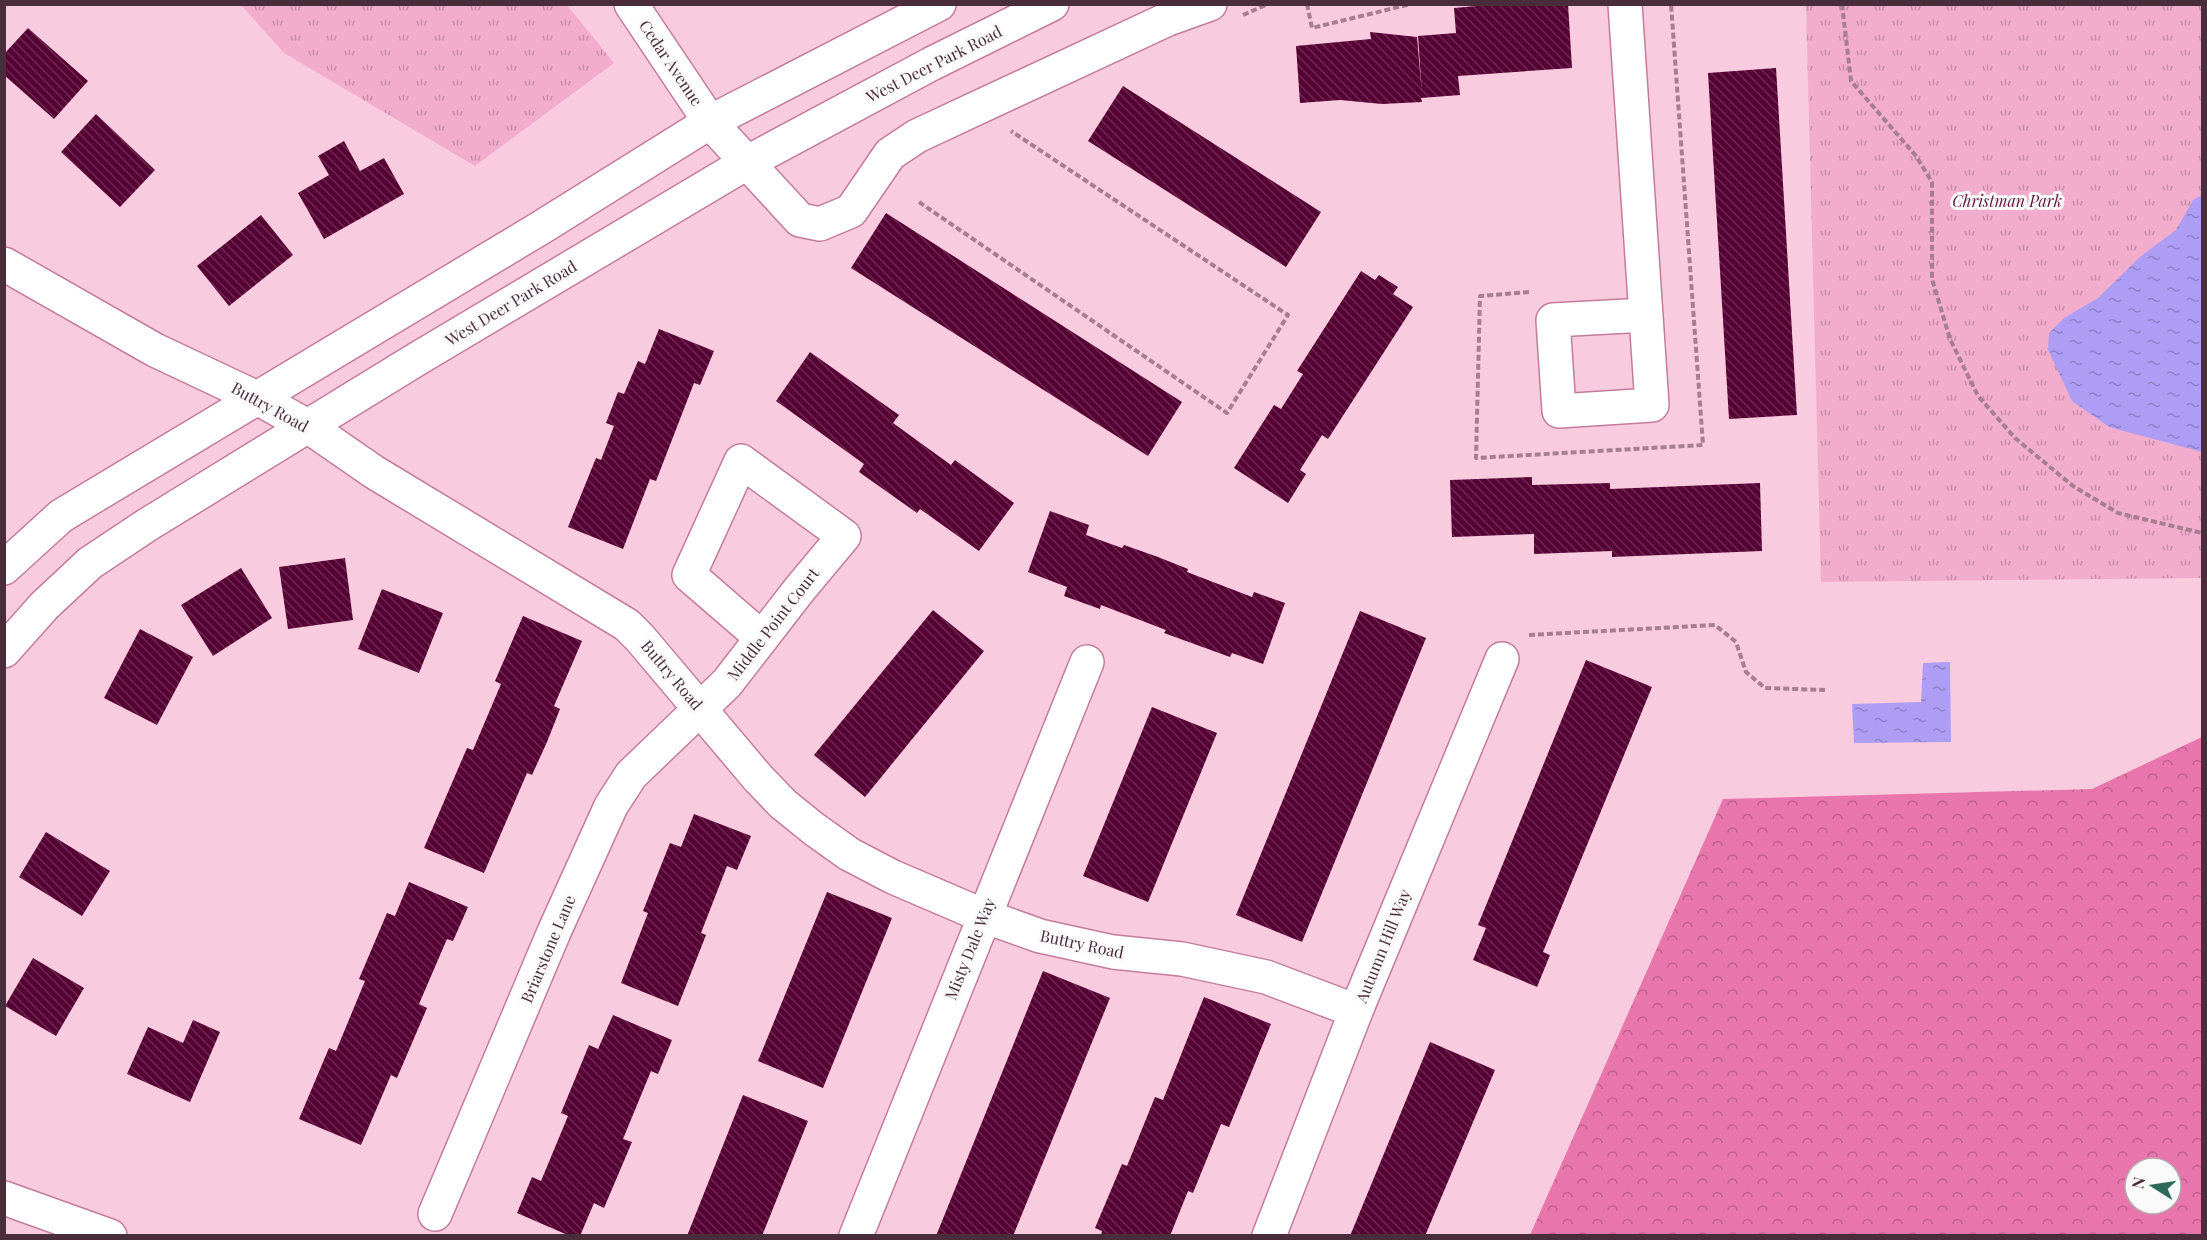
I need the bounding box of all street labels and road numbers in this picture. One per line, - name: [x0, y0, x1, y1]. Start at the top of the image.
- street label: Cedar Avenue: [635, 16, 708, 110]
- street label: West Deer Park Road: [861, 20, 1005, 107]
- street label: West Deer Park Road: [440, 255, 580, 351]
- street label: Buttry Road: [228, 377, 313, 436]
- street label: Middle Point Court: [722, 563, 823, 684]
- street label: Buttry Road: [637, 635, 708, 714]
- street label: Autumn Hill Way: [1350, 886, 1415, 1007]
- street label: Briarstone Lane: [515, 892, 580, 1006]
- street label: Misty Dale Way: [940, 895, 1000, 1003]
- street label: Buttry Road: [1038, 924, 1126, 963]

